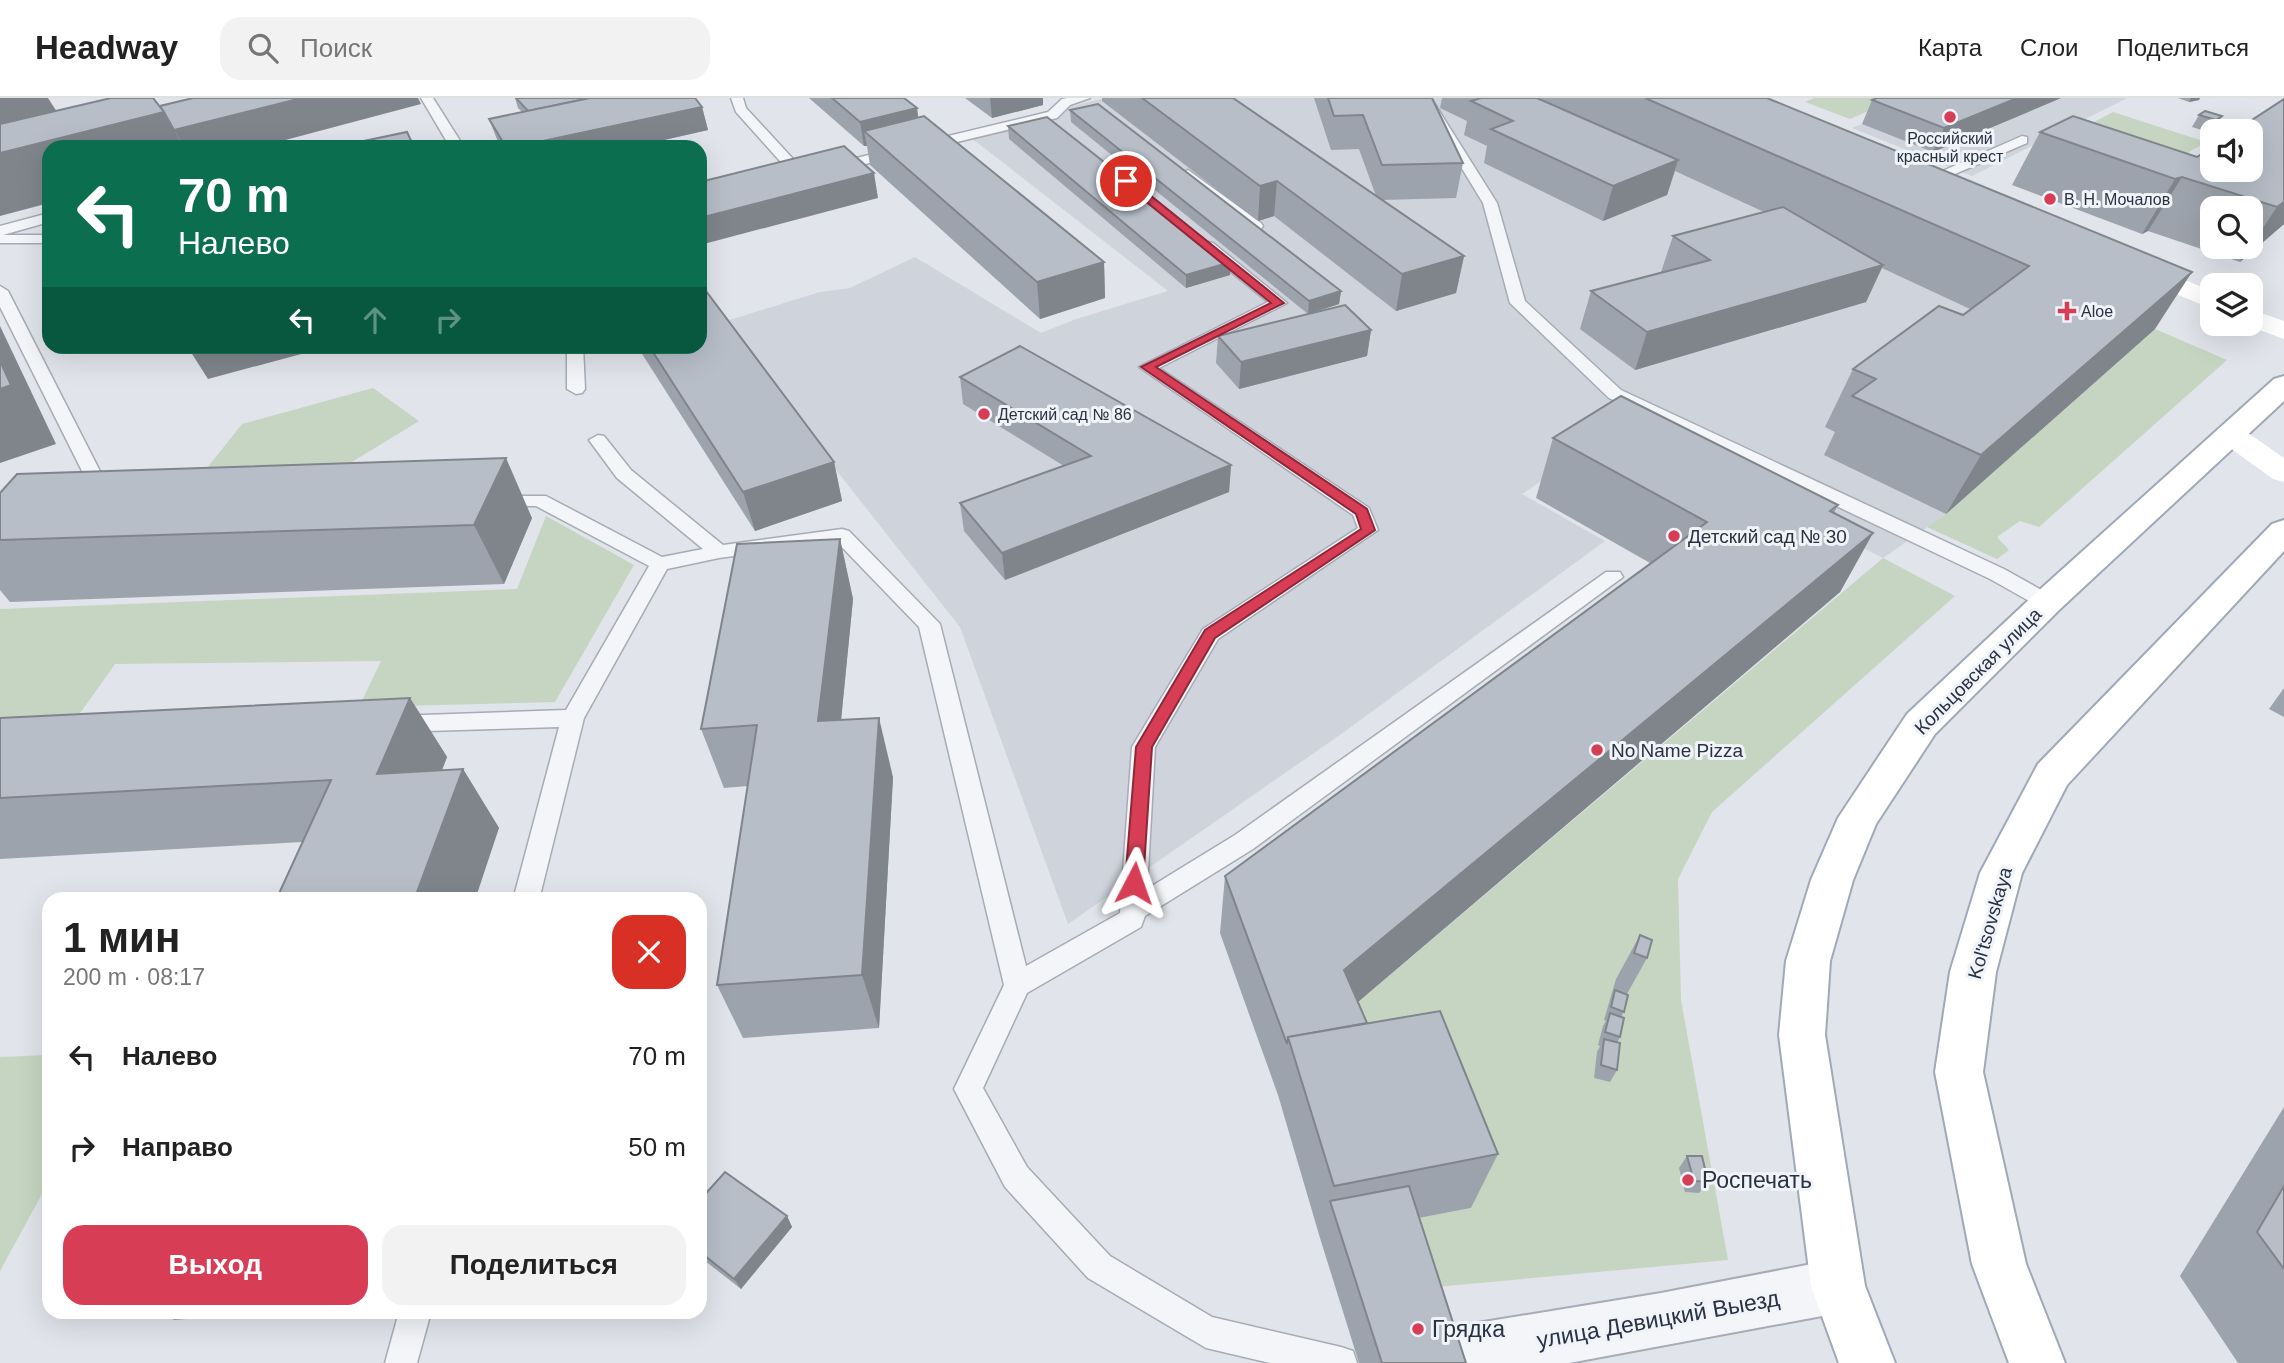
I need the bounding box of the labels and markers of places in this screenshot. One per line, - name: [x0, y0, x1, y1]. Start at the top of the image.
- marker: Российский красный крест: [1942, 109, 1958, 125]
- place label: Российский красный крест: [1897, 130, 2004, 165]
- pin: [1096, 151, 1156, 211]
- marker: В. Н. Мочалов: [2042, 191, 2058, 207]
- place label: В. Н. Мочалов: [2064, 191, 2170, 208]
- marker: Aloe: [2059, 303, 2075, 319]
- place label: Aloe: [2081, 303, 2113, 320]
- marker: Детский сад № 86: [976, 406, 992, 422]
- place label: Детский сад № 86: [998, 406, 1132, 423]
- place label: Детский сад № 30: [1688, 526, 1847, 547]
- marker: Детский сад № 30: [1666, 528, 1682, 544]
- place label: No Name Pizza: [1611, 740, 1743, 761]
- marker: No Name Pizza: [1589, 742, 1605, 758]
- place label: Роспечать: [1702, 1167, 1812, 1193]
- marker: Роспечать: [1680, 1172, 1696, 1188]
- place label: Грядка: [1432, 1316, 1505, 1342]
- marker: Грядка: [1410, 1321, 1426, 1337]

